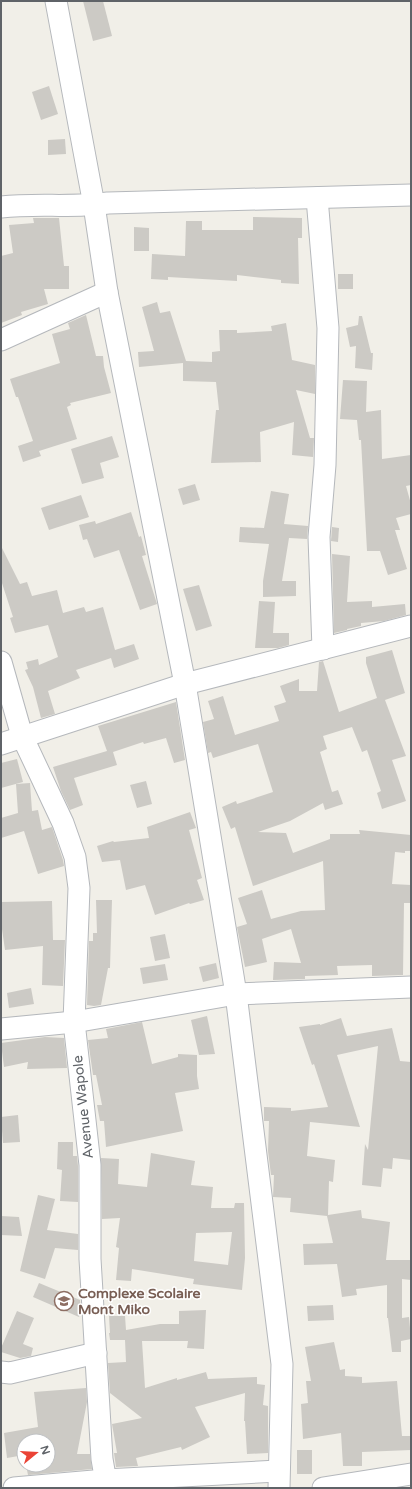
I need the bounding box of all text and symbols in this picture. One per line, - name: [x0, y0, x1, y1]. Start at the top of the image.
- street label: Avenue Wapole: [69, 1054, 97, 1160]
- place label: Complexe Scolaire Mont Miko: [78, 1285, 201, 1318]
- school or university icon: Complexe Scolaire Mont Miko: [53, 1290, 75, 1312]
- north arrow: [16, 1433, 56, 1473]
- text: N: [37, 1444, 53, 1456]

